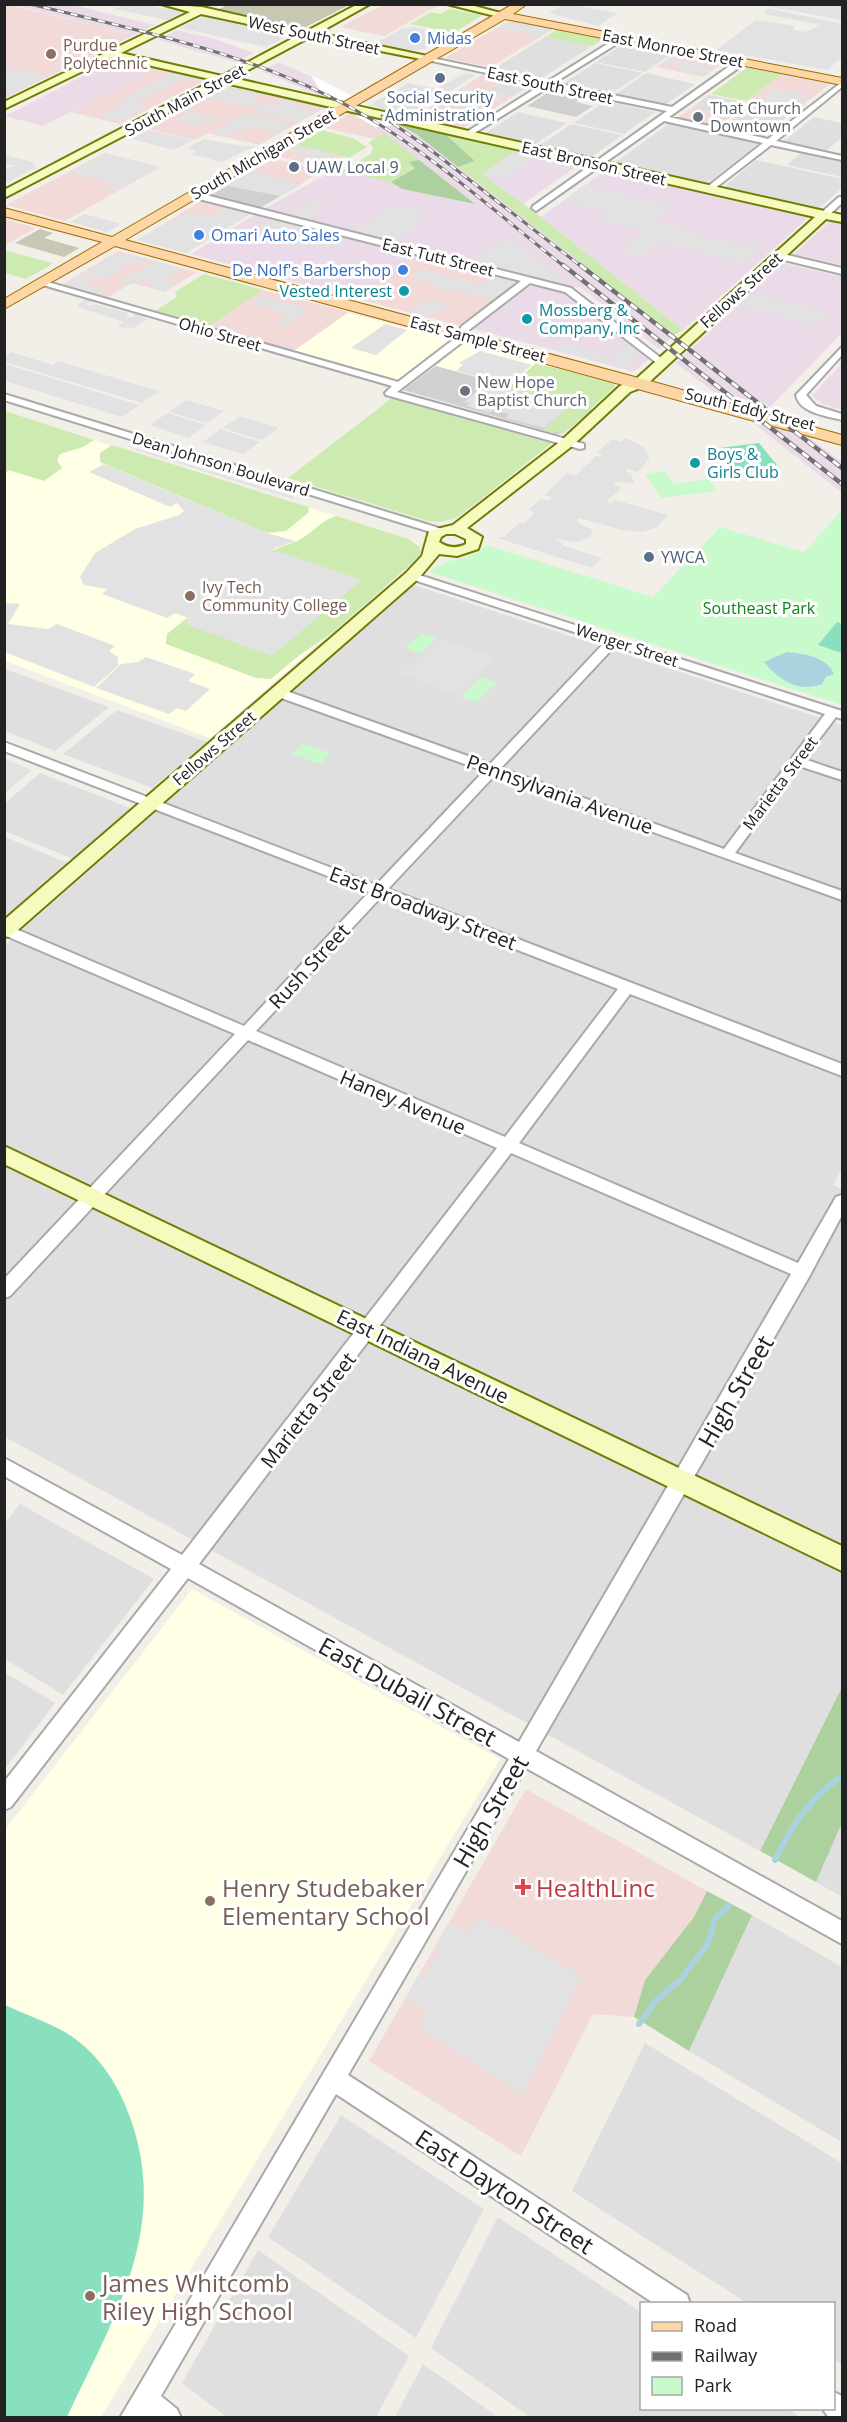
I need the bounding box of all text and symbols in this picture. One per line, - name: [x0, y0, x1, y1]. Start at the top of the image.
- street label: West South Street: [246, 10, 382, 60]
- street label: East Monroe Street: [601, 24, 746, 73]
- place label: Midas: [427, 27, 472, 49]
- marker: Midas: [408, 31, 422, 45]
- place label: Purdue Polytechnic: [63, 34, 148, 74]
- marker: Purdue Polytechnic: [44, 47, 58, 61]
- street label: South Main Street: [121, 59, 250, 141]
- street label: East South Street: [485, 61, 615, 109]
- marker: Social Security Administration: [433, 71, 447, 85]
- place label: Social Security Administration: [385, 86, 495, 126]
- place label: That Church Downtown: [710, 97, 801, 137]
- street label: South Michigan Street: [186, 103, 340, 205]
- marker: That Church Downtown: [691, 110, 705, 124]
- street label: East Bronson Street: [520, 136, 669, 190]
- place label: UAW Local 9: [306, 156, 399, 178]
- marker: UAW Local 9: [287, 160, 301, 174]
- place label: Omari Auto Sales: [211, 224, 340, 246]
- marker: Omari Auto Sales: [192, 228, 206, 242]
- street label: East Tutt Street: [380, 233, 496, 282]
- street label: Fellows Street: [695, 247, 787, 333]
- place label: De Nolf's Barbershop: [232, 259, 391, 281]
- marker: De Nolf's Barbershop: [396, 263, 410, 277]
- place label: Vested Interest: [279, 280, 392, 302]
- marker: Vested Interest: [397, 284, 411, 298]
- place label: Mossberg & Company, Inc: [539, 299, 641, 339]
- street label: East Sample Street: [408, 310, 548, 368]
- street label: Ohio Street: [176, 312, 264, 356]
- marker: Mossberg & Company, Inc: [520, 312, 534, 326]
- place label: New Hope Baptist Church: [477, 371, 587, 411]
- street label: South Eddy Street: [683, 382, 818, 436]
- marker: New Hope Baptist Church: [458, 384, 472, 398]
- street label: Dean Johnson Boulevard: [130, 427, 312, 501]
- place label: Boys & Girls Club: [707, 443, 779, 483]
- marker: Boys & Girls Club: [688, 456, 702, 470]
- place label: YWCA: [661, 546, 706, 568]
- marker: YWCA: [642, 550, 656, 564]
- place label: Ivy Tech Community College: [202, 576, 347, 616]
- marker: Ivy Tech Community College: [183, 589, 197, 603]
- park label: Southeast Park: [703, 597, 816, 619]
- street label: Wenger Street: [573, 618, 681, 672]
- street label: Fellows Street: [168, 705, 261, 790]
- street label: Marietta Street: [738, 731, 823, 834]
- street label: Pennsylvania Avenue: [463, 748, 657, 840]
- street label: East Broadway Street: [326, 860, 520, 956]
- street label: Rush Street: [262, 917, 356, 1015]
- street label: Haney Avenue: [336, 1063, 470, 1141]
- street label: East Indiana Avenue: [332, 1303, 514, 1409]
- street label: High Street: [690, 1329, 780, 1453]
- street label: Marietta Street: [254, 1347, 362, 1473]
- street label: East Dubail Street: [313, 1628, 503, 1754]
- street label: High Street: [445, 1749, 535, 1873]
- place label: Henry Studebaker Elementary School: [222, 1871, 430, 1932]
- place label: HealthLinc: [536, 1871, 655, 1904]
- marker: HealthLinc: [514, 1878, 532, 1896]
- marker: Henry Studebaker Elementary School: [203, 1894, 217, 1908]
- street label: East Dayton Street: [409, 2121, 601, 2261]
- place label: James Whitcomb Riley High School: [100, 2266, 293, 2327]
- marker: James Whitcomb Riley High School: [83, 2289, 97, 2303]
- legend: [640, 2302, 835, 2410]
- text: Road: [694, 2313, 737, 2337]
- text: Railway: [694, 2343, 758, 2367]
- text: Park: [694, 2373, 732, 2397]

